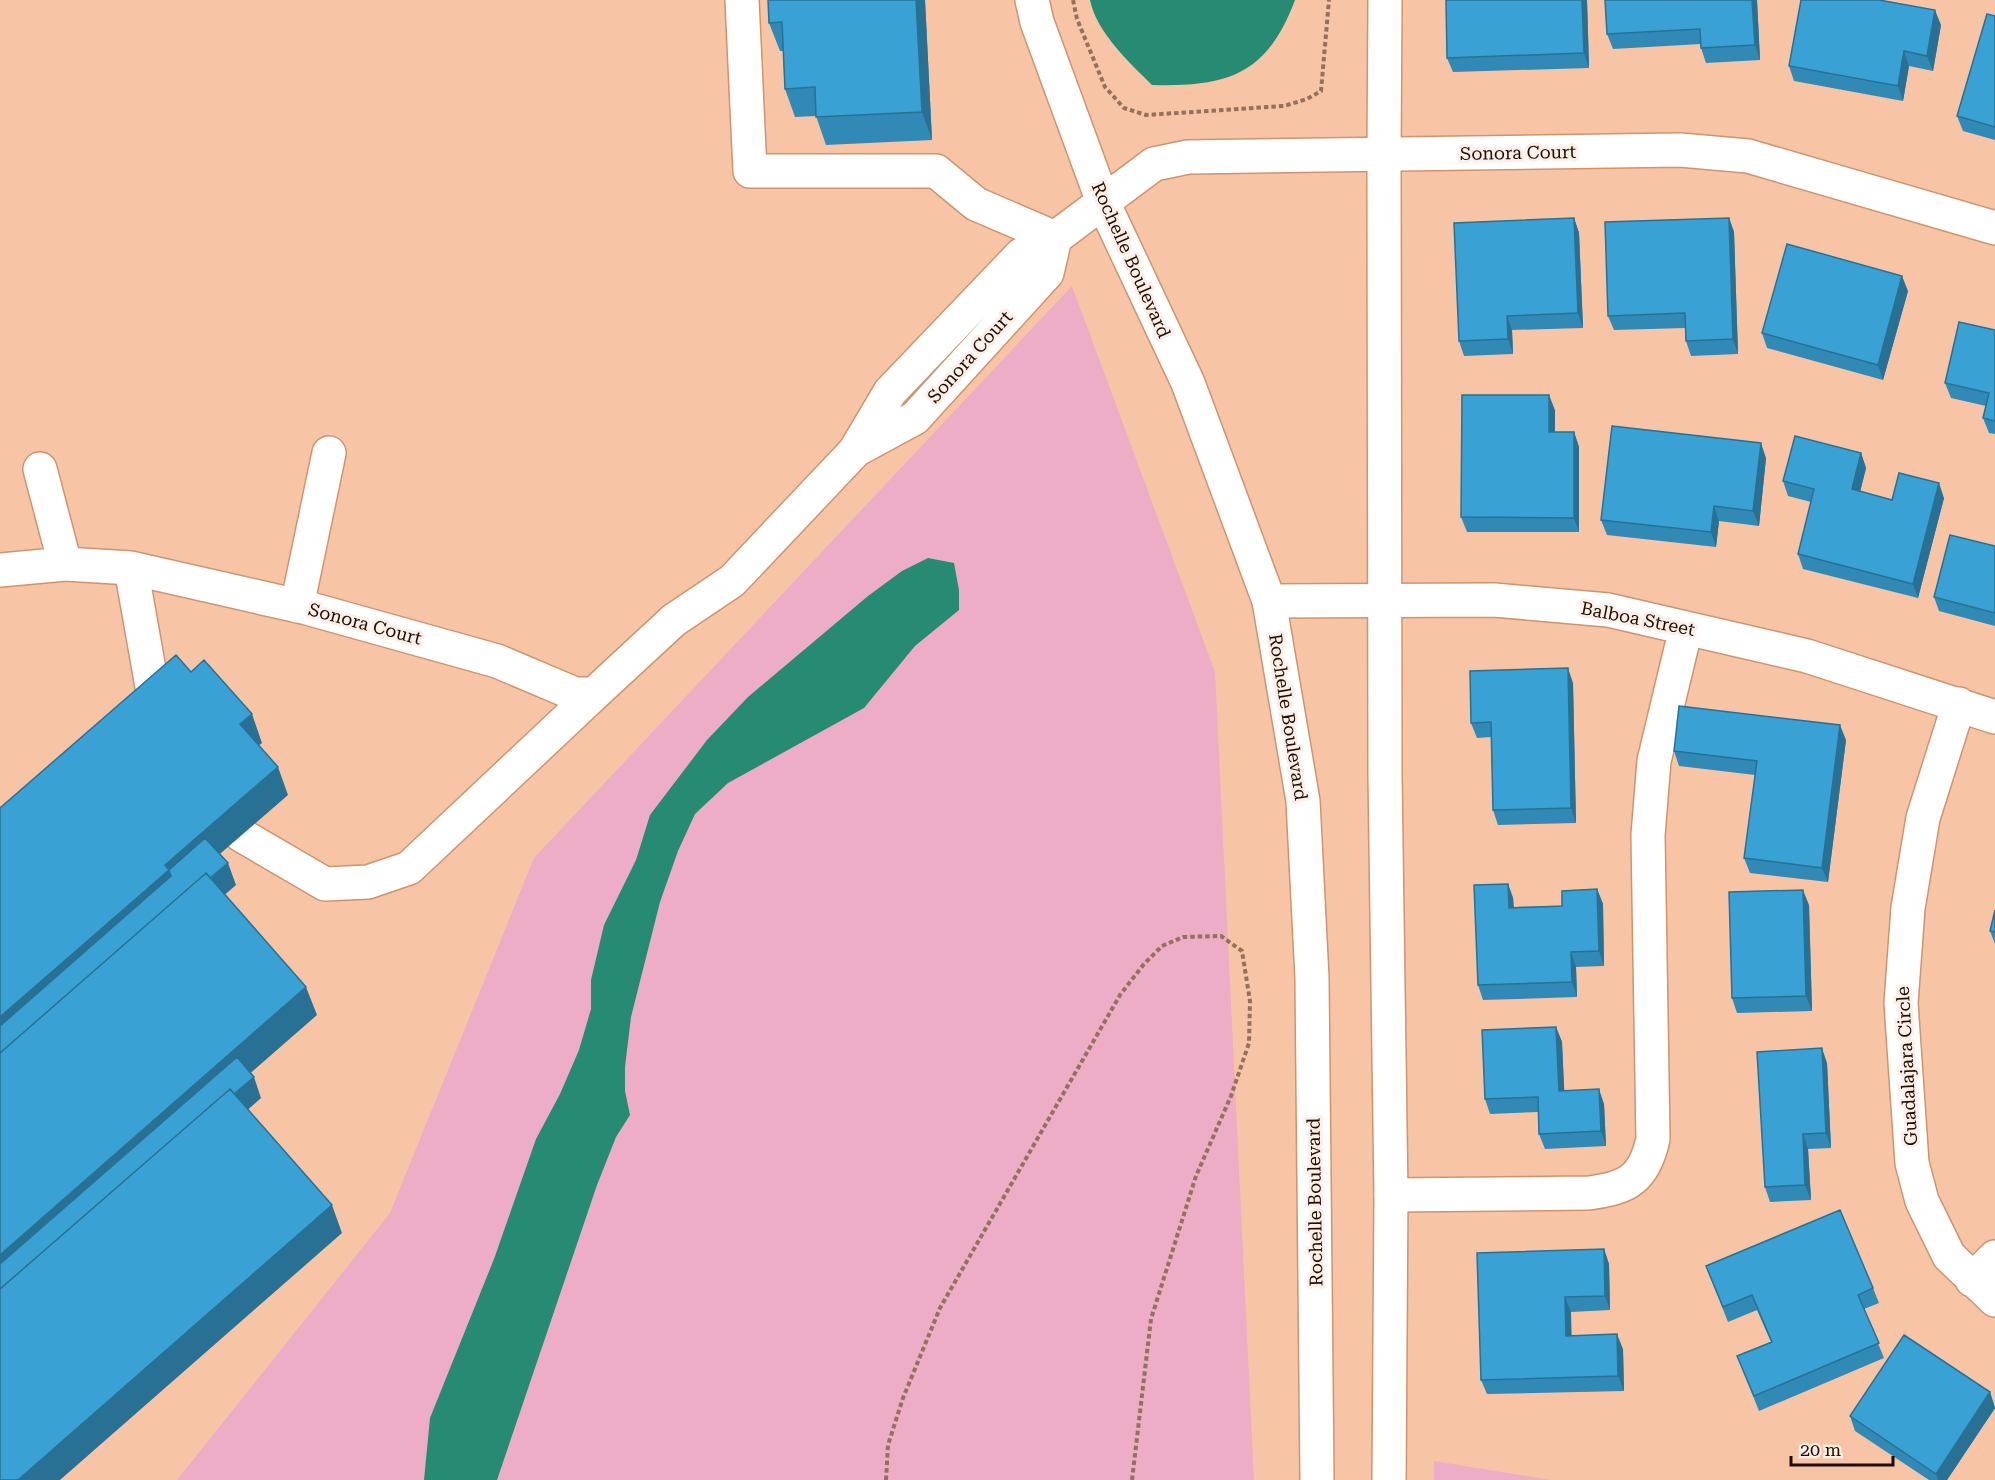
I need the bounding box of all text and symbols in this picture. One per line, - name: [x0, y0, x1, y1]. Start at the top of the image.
- street label: Sonora Court: [1460, 141, 1577, 164]
- street label: Rochelle Boulevard: [1088, 179, 1176, 341]
- street label: Sonora Court: [923, 306, 1017, 407]
- street label: Balboa Street: [1579, 597, 1697, 640]
- street label: Sonora Court: [306, 598, 424, 649]
- street label: Rochelle Boulevard: [1265, 632, 1312, 802]
- street label: Guadalajara Circle: [1892, 985, 1921, 1146]
- street label: Rochelle Boulevard: [1303, 1117, 1326, 1286]
- scale bar: [1791, 1429, 1893, 1467]
- text: 20 m: [1800, 1439, 1841, 1460]

